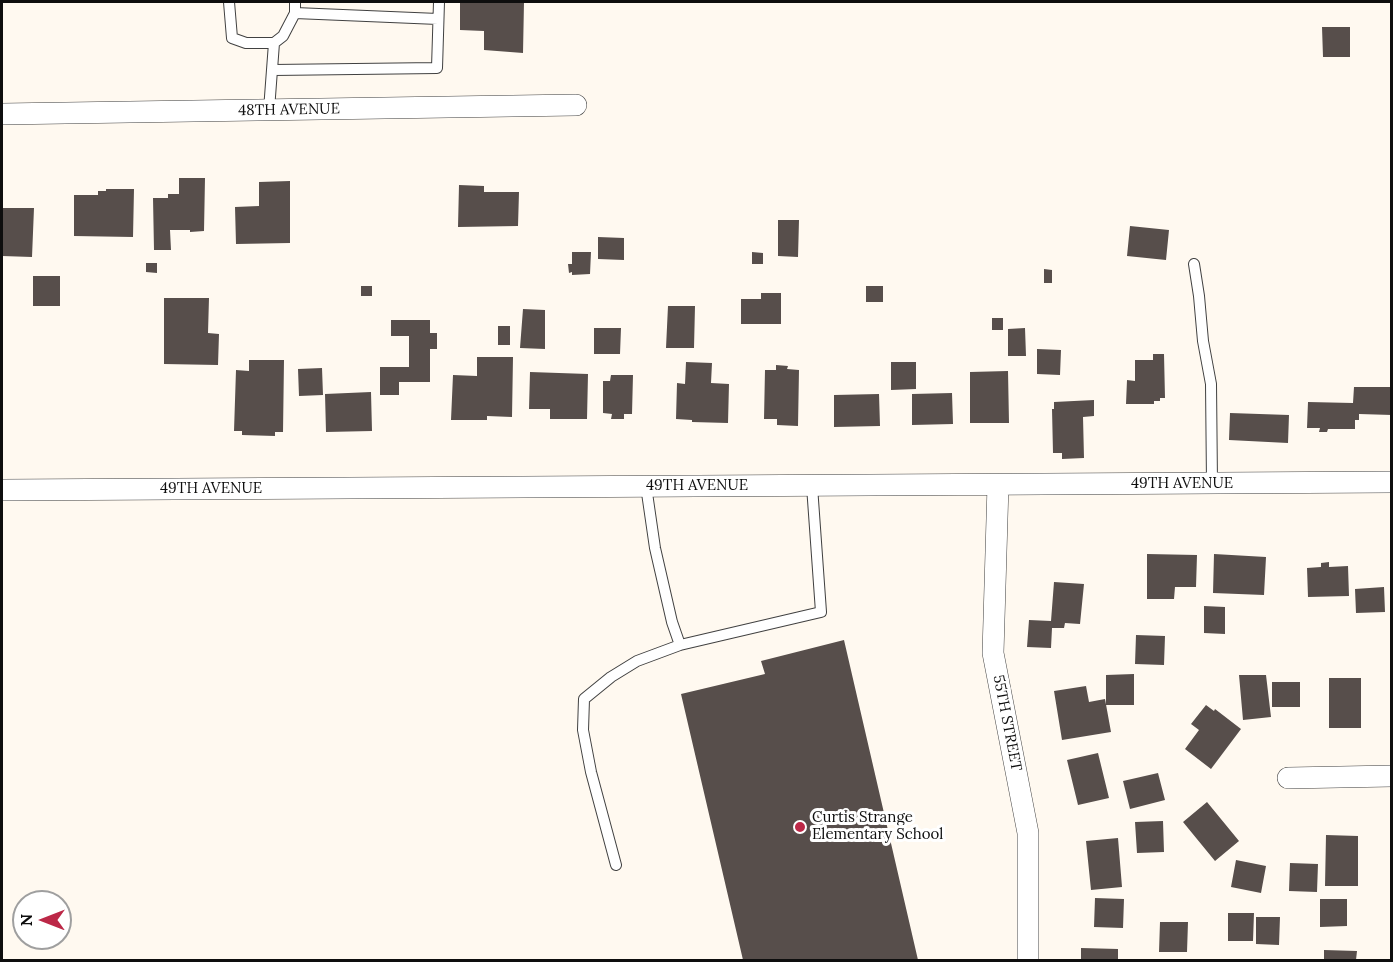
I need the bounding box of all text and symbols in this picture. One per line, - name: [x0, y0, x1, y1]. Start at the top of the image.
- street label: 48TH AVENUE: [238, 100, 340, 120]
- street label: 49TH AVENUE: [1131, 475, 1233, 493]
- street label: 49TH AVENUE: [646, 477, 748, 495]
- street label: 49TH AVENUE: [160, 480, 262, 498]
- street label: 55TH STREET: [989, 673, 1025, 773]
- place label: Curtis Strange Elementary School: [812, 809, 943, 844]
- marker: Curtis Strange Elementary School: [793, 820, 807, 834]
- north arrow: [12, 890, 72, 950]
- text: N: [16, 914, 36, 926]

